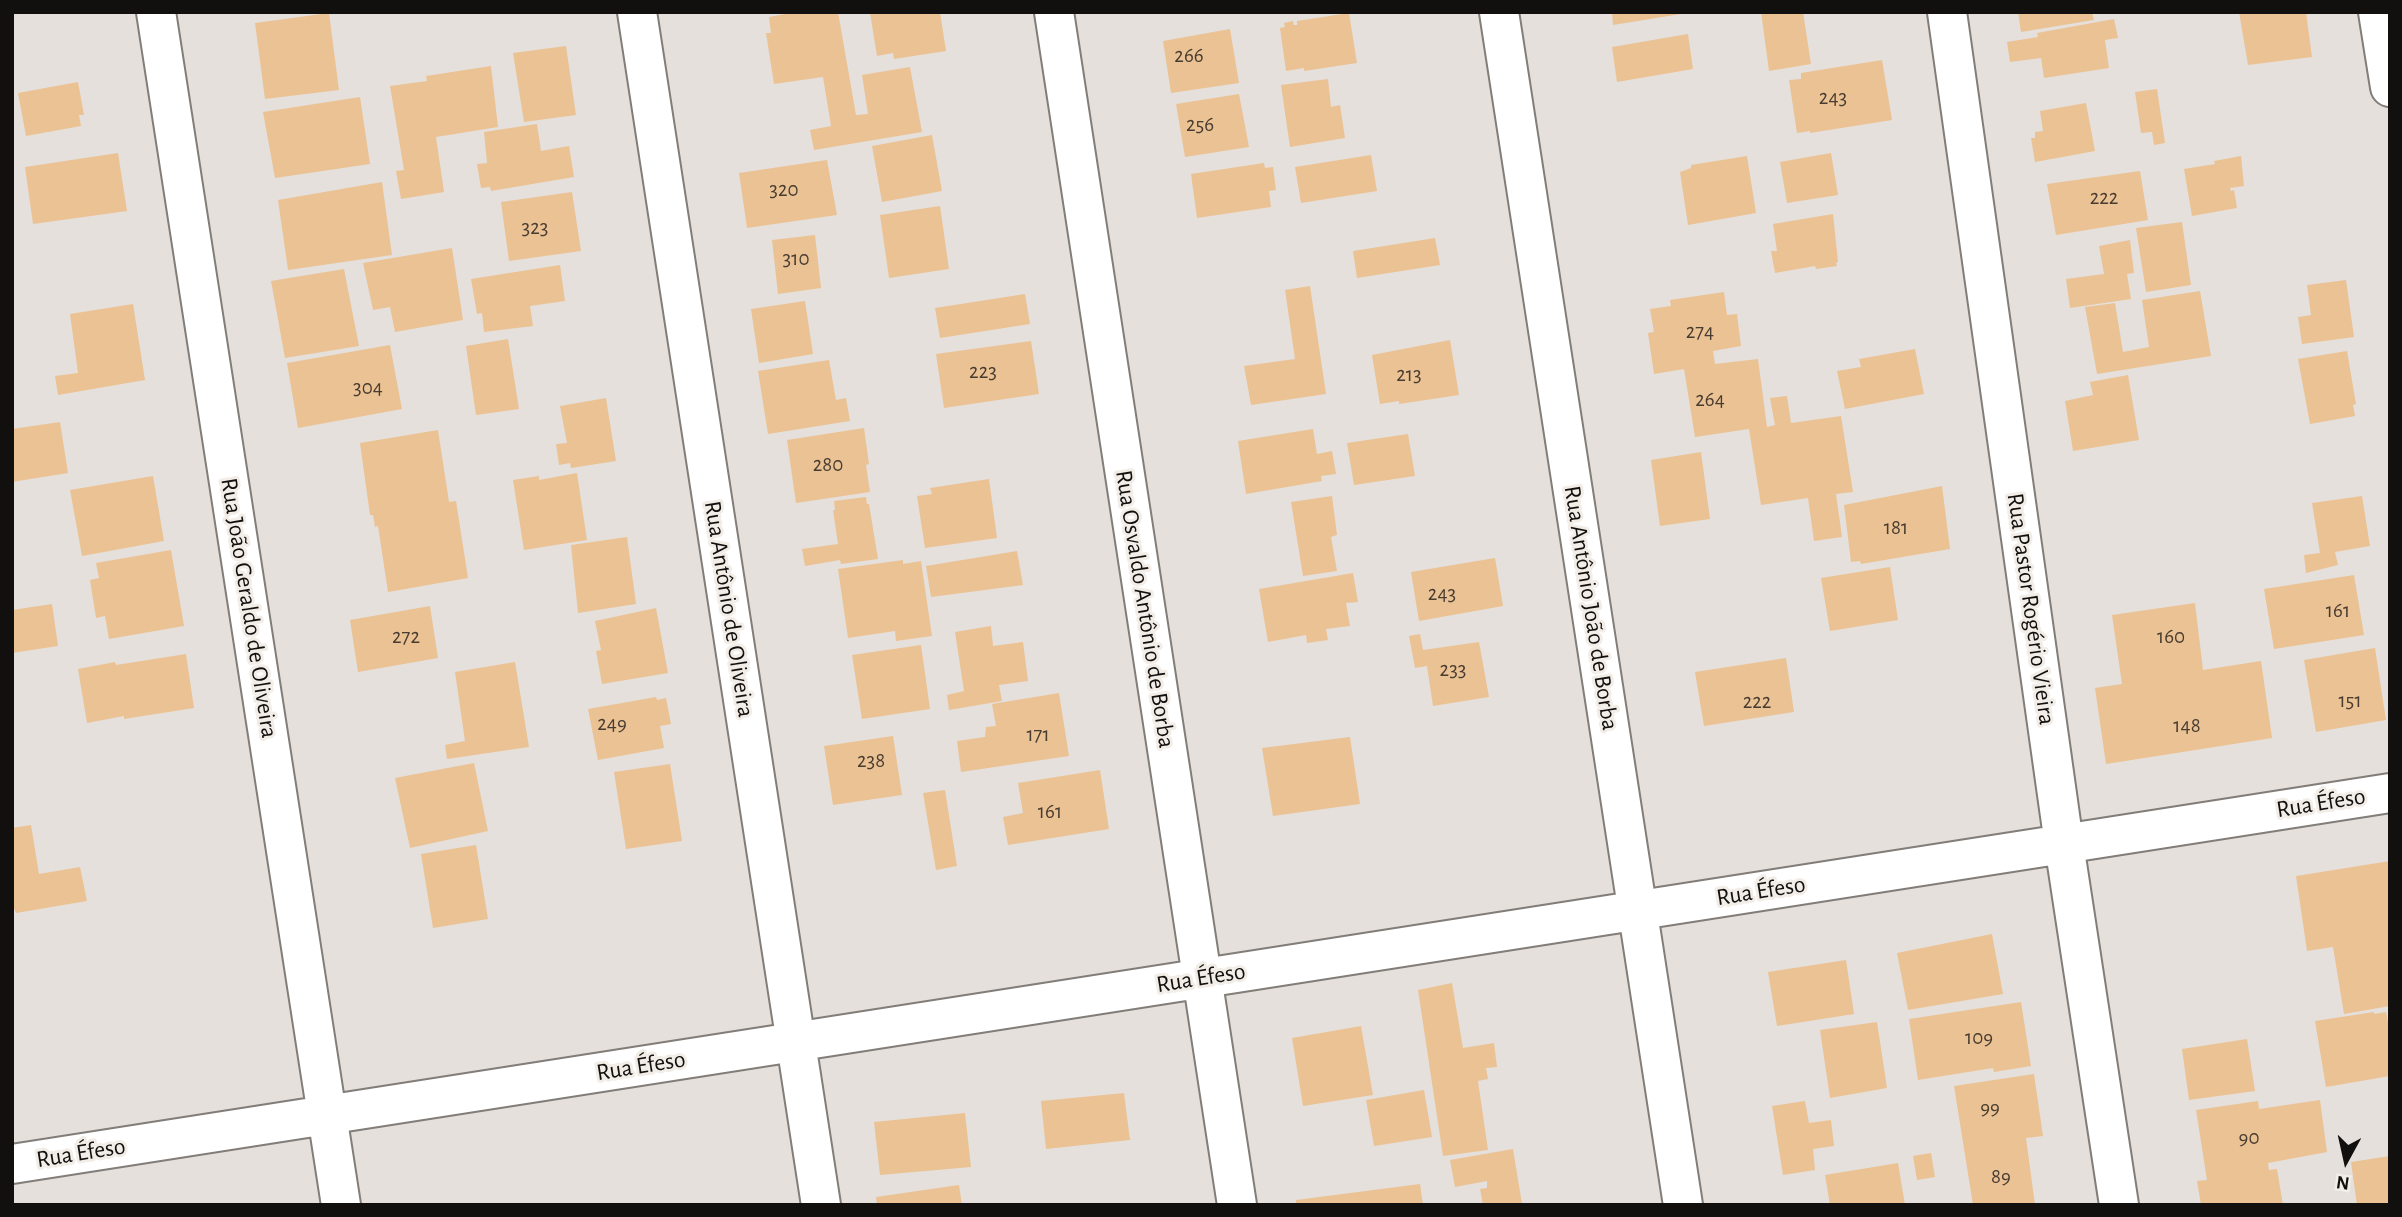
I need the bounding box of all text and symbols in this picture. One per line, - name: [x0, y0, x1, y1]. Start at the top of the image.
- house number: 266: [1174, 43, 1204, 69]
- house number: 243: [1819, 85, 1847, 111]
- house number: 256: [1186, 112, 1214, 138]
- house number: 320: [769, 177, 799, 203]
- house number: 222: [2090, 185, 2118, 211]
- house number: 323: [522, 215, 548, 241]
- house number: 310: [783, 246, 809, 272]
- house number: 274: [1686, 319, 1714, 345]
- house number: 223: [969, 359, 997, 385]
- house number: 213: [1396, 362, 1422, 388]
- house number: 304: [353, 375, 383, 401]
- house number: 264: [1695, 387, 1725, 413]
- house number: 280: [813, 452, 843, 478]
- street label: Rua Osvaldo Antônio de Borba: [1109, 468, 1181, 750]
- street label: Rua João Geraldo de Oliveira: [214, 476, 284, 740]
- street label: Rua Antônio João de Borba: [1557, 484, 1625, 732]
- street label: Rua Pastor Rogério Vieira: [2000, 491, 2062, 727]
- street label: Rua Antônio de Oliveira: [698, 499, 760, 719]
- house number: 181: [1884, 515, 1908, 541]
- house number: 243: [1428, 581, 1456, 607]
- house number: 161: [2326, 598, 2350, 624]
- house number: 272: [392, 624, 420, 650]
- house number: 160: [2157, 624, 2185, 650]
- house number: 233: [1440, 657, 1466, 683]
- house number: 151: [2338, 688, 2362, 714]
- house number: 222: [1743, 689, 1771, 715]
- house number: 249: [597, 711, 627, 737]
- house number: 148: [2173, 713, 2201, 739]
- house number: 171: [1026, 722, 1050, 748]
- house number: 238: [857, 748, 885, 774]
- street label: Rua Éfeso: [2274, 782, 2368, 824]
- house number: 161: [1038, 799, 1062, 825]
- street label: Rua Éfeso: [1714, 870, 1808, 912]
- street label: Rua Éfeso: [1154, 957, 1248, 999]
- house number: 109: [1965, 1025, 1993, 1051]
- street label: Rua Éfeso: [594, 1045, 688, 1087]
- house number: 99: [1980, 1095, 2000, 1121]
- house number: 90: [2239, 1125, 2259, 1151]
- north arrow: [2311, 1126, 2381, 1196]
- street label: Rua Éfeso: [34, 1132, 128, 1174]
- house number: 89: [1991, 1164, 2011, 1190]
- text: N: [2335, 1172, 2351, 1193]

